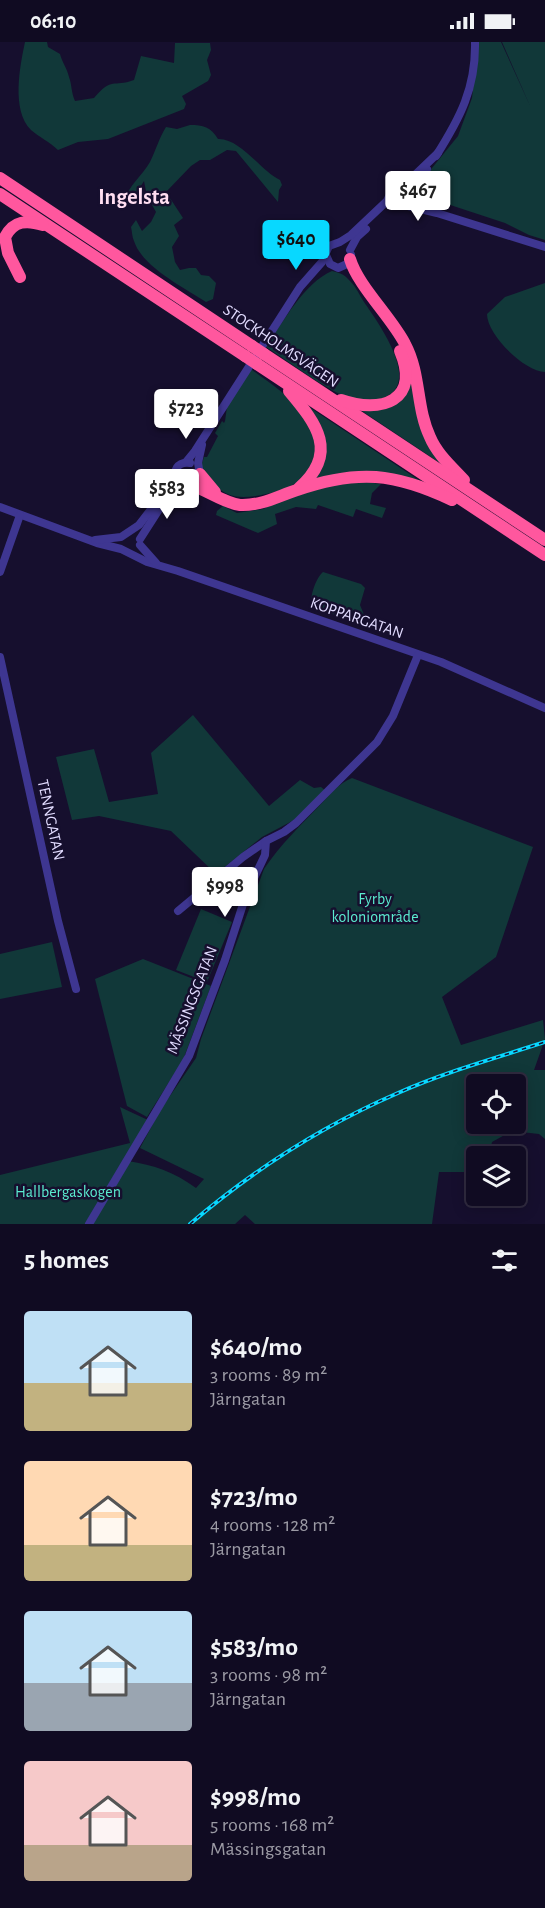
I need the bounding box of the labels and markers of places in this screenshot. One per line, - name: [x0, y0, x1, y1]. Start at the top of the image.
- pin: $467: [382, 171, 454, 222]
- pin: $640: [260, 220, 332, 271]
- pin: $723: [150, 389, 222, 440]
- pin: $583: [131, 469, 203, 520]
- pin: $998: [189, 867, 261, 918]

